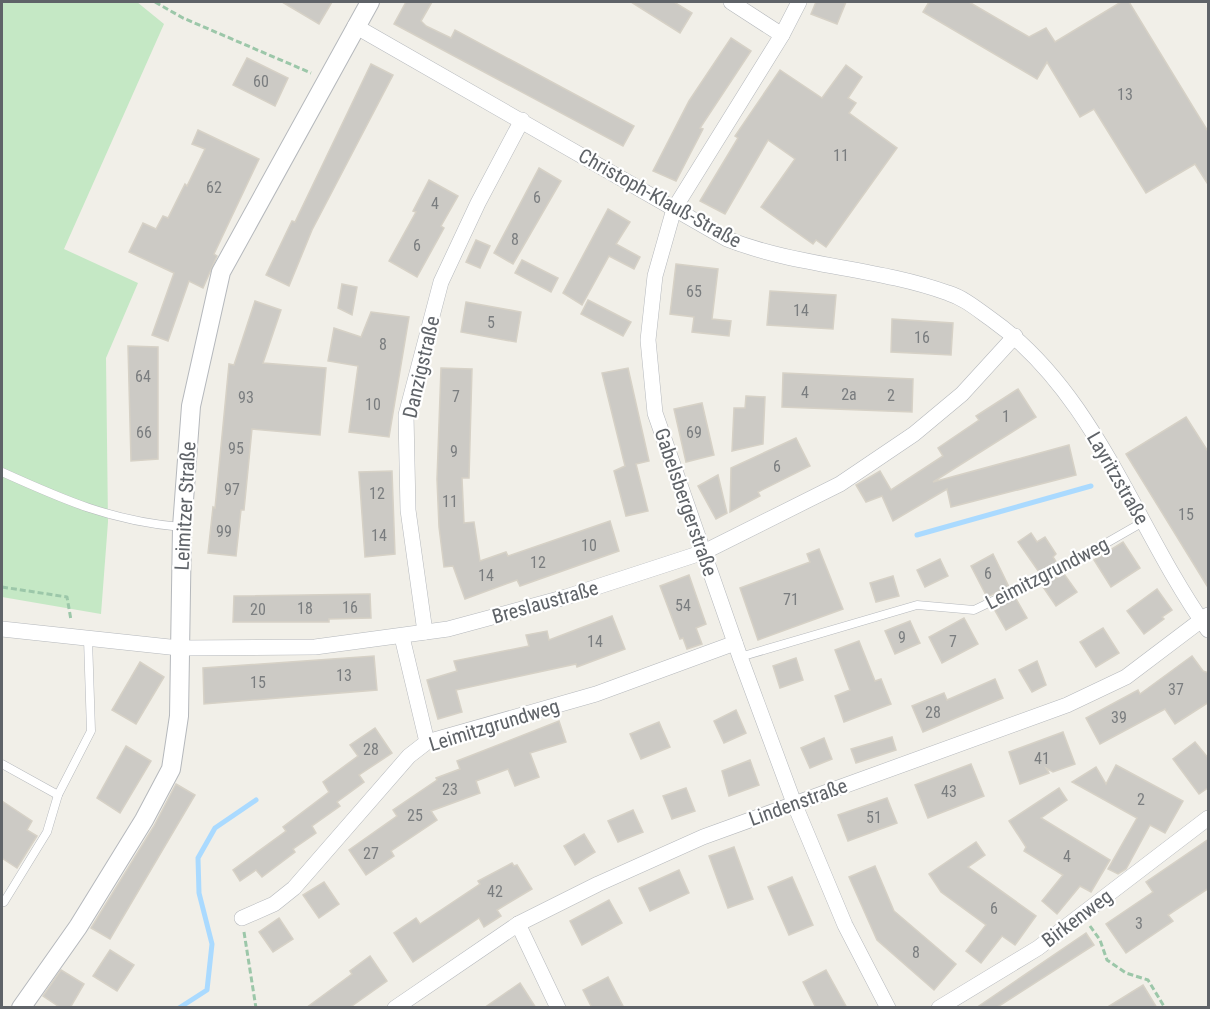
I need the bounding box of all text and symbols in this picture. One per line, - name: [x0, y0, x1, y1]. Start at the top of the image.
- house number: 60: [253, 72, 269, 91]
- house number: 13: [1117, 85, 1133, 104]
- street label: Christoph-Klauß-Straße: [574, 143, 746, 253]
- house number: 11: [833, 146, 849, 165]
- house number: 62: [206, 178, 222, 197]
- house number: 6: [533, 188, 541, 207]
- house number: 4: [431, 194, 439, 213]
- house number: 8: [511, 230, 519, 249]
- house number: 6: [413, 236, 421, 255]
- house number: 65: [686, 282, 702, 301]
- house number: 14: [793, 301, 809, 320]
- house number: 5: [487, 313, 495, 332]
- street label: Danzigstraße: [398, 314, 444, 420]
- house number: 16: [914, 328, 930, 347]
- house number: 8: [379, 335, 387, 354]
- house number: 64: [135, 367, 151, 386]
- house number: 4: [801, 383, 809, 402]
- house number: 2a: [841, 385, 857, 404]
- house number: 2: [887, 386, 895, 405]
- house number: 7: [452, 387, 460, 406]
- house number: 93: [238, 388, 254, 407]
- house number: 10: [365, 395, 381, 414]
- house number: 1: [1002, 407, 1010, 426]
- house number: 66: [136, 423, 152, 442]
- house number: 69: [686, 423, 702, 442]
- street label: Gabelsbergerstraße: [649, 425, 723, 579]
- street label: Layritzstraße: [1082, 427, 1154, 529]
- house number: 95: [228, 439, 244, 458]
- street label: Leimitzer Straße: [170, 441, 200, 571]
- house number: 9: [450, 442, 458, 461]
- house number: 6: [773, 457, 781, 476]
- house number: 97: [224, 480, 240, 499]
- house number: 12: [369, 484, 385, 503]
- house number: 11: [442, 492, 458, 511]
- house number: 15: [1178, 505, 1194, 524]
- house number: 99: [216, 522, 232, 541]
- house number: 14: [371, 526, 387, 545]
- street label: Leimitzgrundweg: [981, 532, 1113, 614]
- house number: 10: [581, 536, 597, 555]
- house number: 12: [530, 553, 546, 572]
- house number: 6: [984, 564, 992, 583]
- house number: 14: [478, 566, 494, 585]
- street label: Breslaustraße: [489, 575, 601, 629]
- house number: 71: [783, 590, 799, 609]
- house number: 54: [675, 596, 691, 615]
- house number: 16: [342, 598, 358, 617]
- house number: 18: [297, 599, 313, 618]
- house number: 20: [250, 600, 266, 619]
- house number: 9: [898, 628, 906, 647]
- house number: 14: [587, 632, 603, 651]
- house number: 7: [949, 632, 957, 651]
- house number: 13: [336, 666, 352, 685]
- house number: 15: [250, 673, 266, 692]
- house number: 37: [1168, 680, 1184, 699]
- street label: Leimitzgrundweg: [426, 694, 562, 756]
- house number: 28: [925, 703, 941, 722]
- house number: 39: [1111, 708, 1127, 727]
- house number: 28: [363, 740, 379, 759]
- house number: 41: [1034, 749, 1050, 768]
- street label: Lindenstraße: [746, 773, 850, 831]
- house number: 23: [442, 780, 458, 799]
- house number: 43: [941, 782, 957, 801]
- house number: 2: [1137, 790, 1145, 809]
- house number: 25: [407, 806, 423, 825]
- house number: 51: [866, 808, 882, 827]
- house number: 27: [363, 844, 379, 863]
- house number: 4: [1063, 847, 1071, 866]
- house number: 42: [487, 882, 503, 901]
- street label: Birkenweg: [1037, 884, 1117, 952]
- house number: 6: [990, 899, 998, 918]
- house number: 3: [1135, 914, 1143, 933]
- house number: 8: [912, 943, 920, 962]

